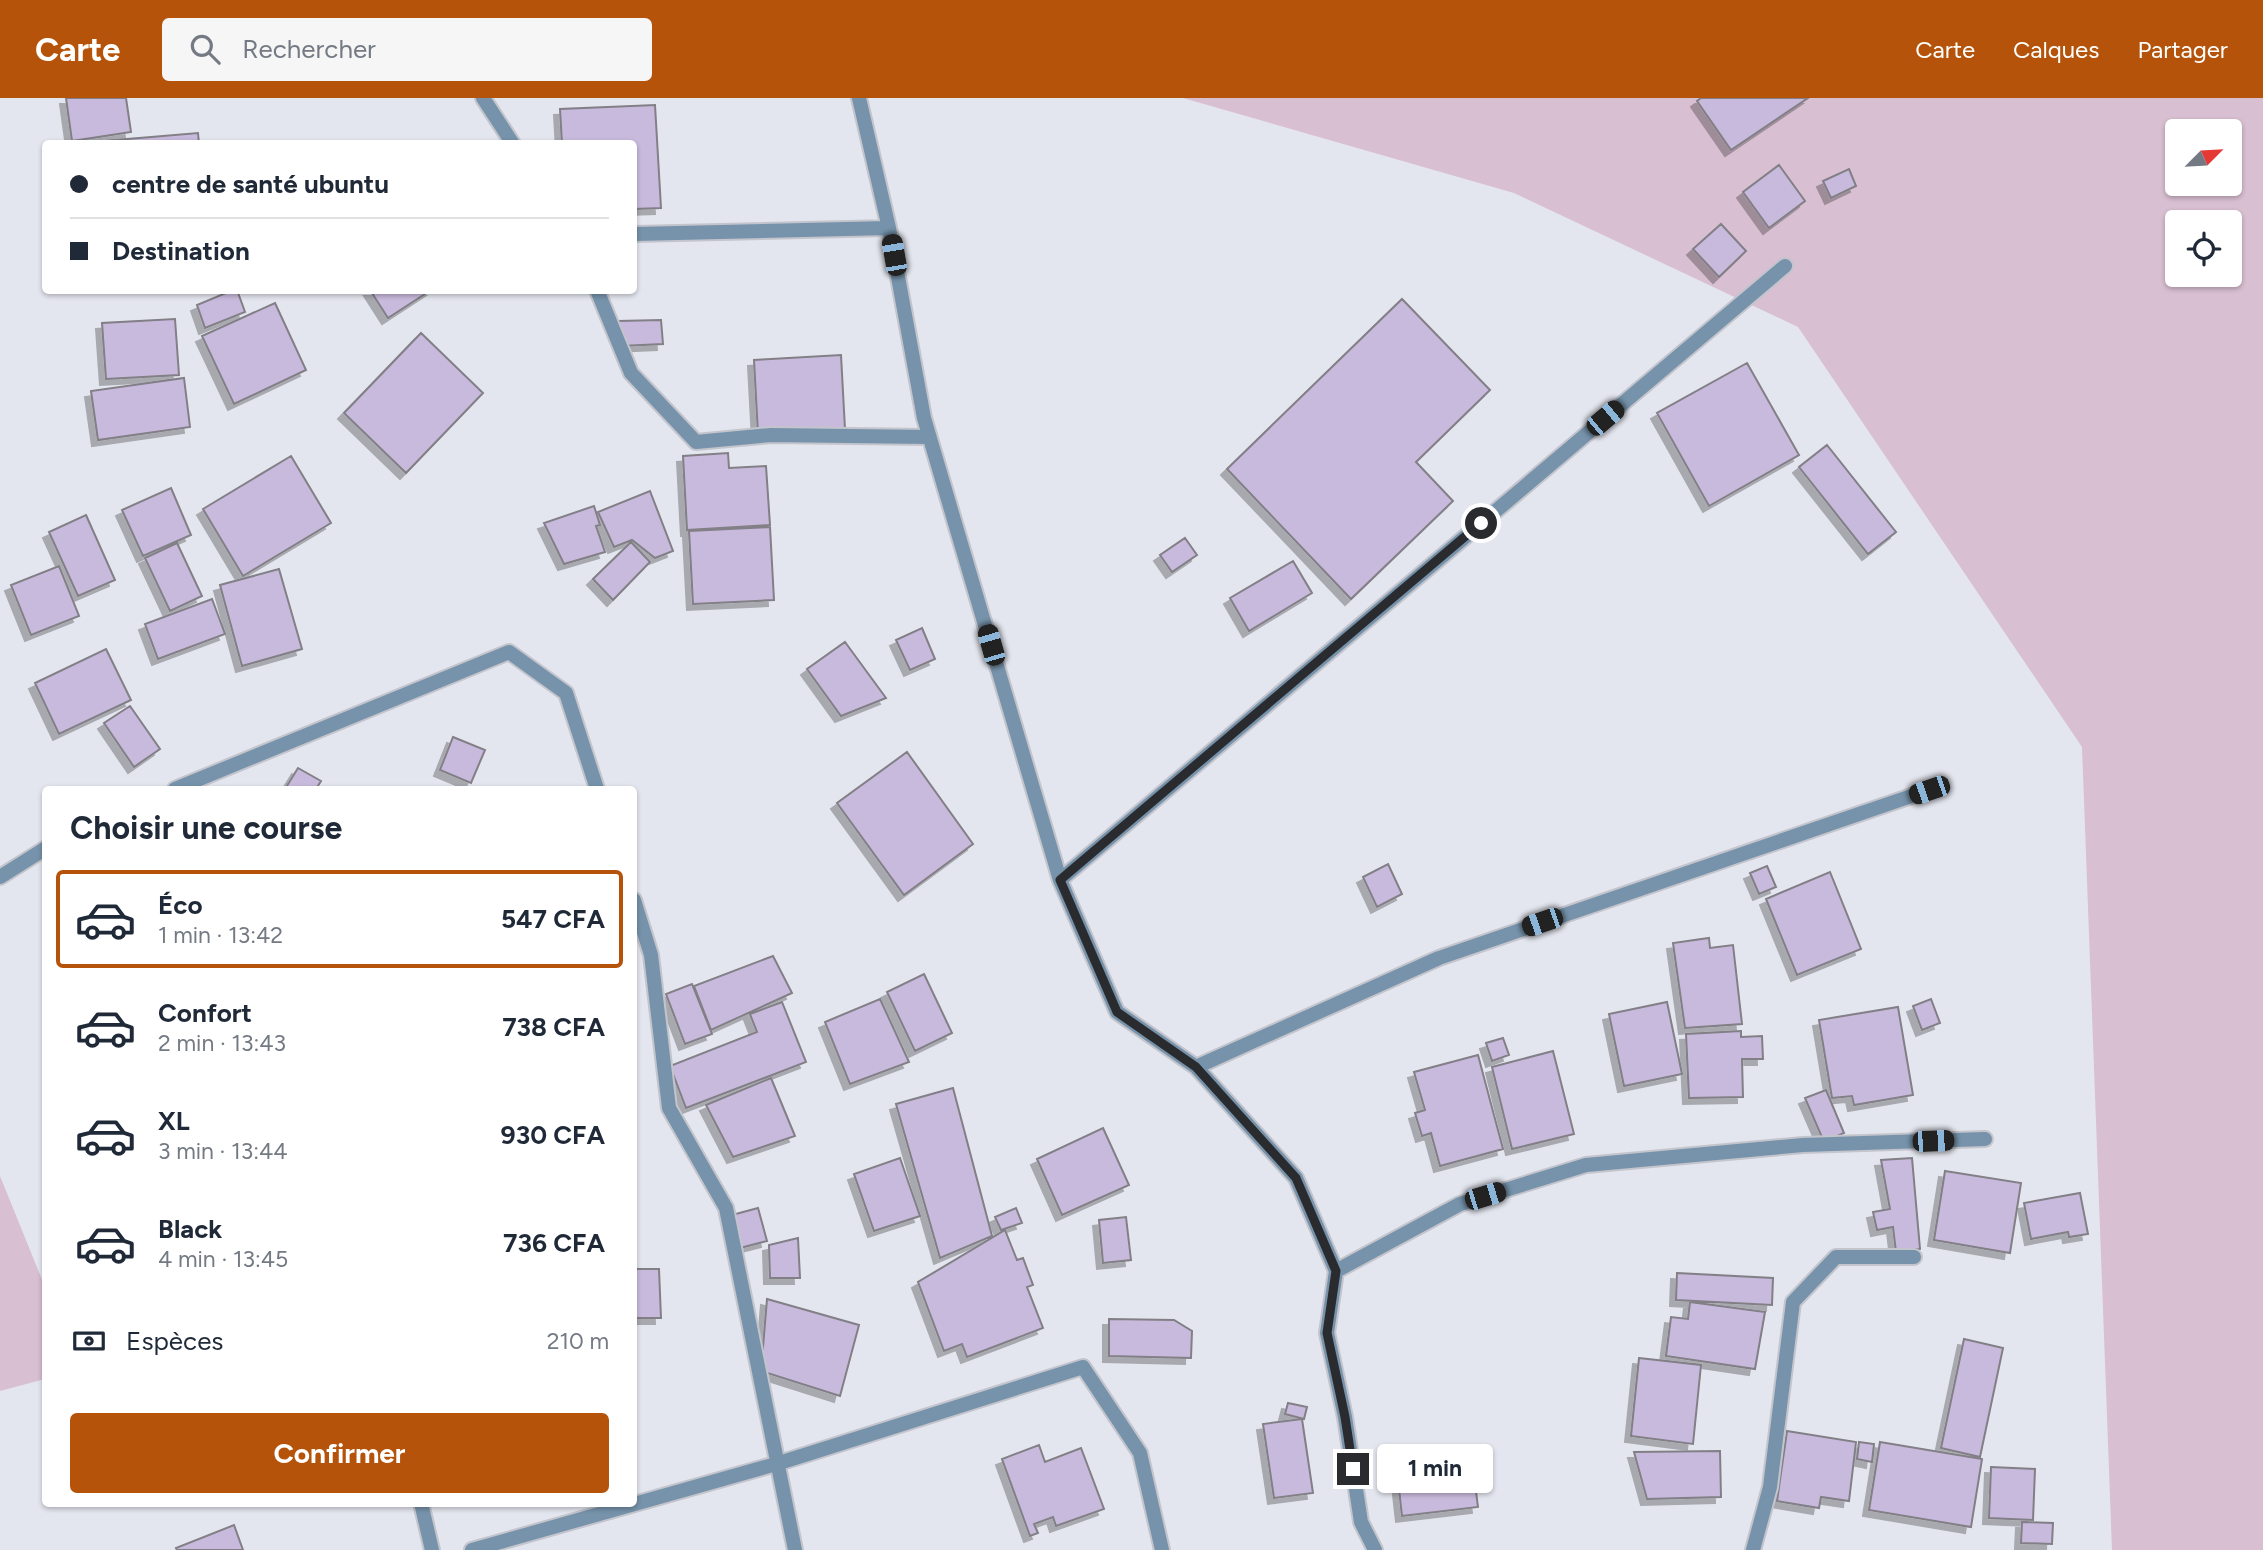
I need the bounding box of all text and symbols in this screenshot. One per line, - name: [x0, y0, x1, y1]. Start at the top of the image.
- search box: [162, 18, 652, 81]
- text: Carte: [35, 30, 120, 69]
- icon: search: [186, 30, 224, 68]
- text: Rechercher: [242, 33, 376, 65]
- text: Carte: [1915, 35, 1975, 64]
- text: Calques: [2013, 35, 2099, 64]
- text: Partager: [2137, 35, 2228, 64]
- north arrow: [2165, 119, 2242, 196]
- map controls: [2165, 119, 2242, 287]
- text: centre de santé ubuntu: [112, 168, 389, 200]
- button: locate: [2165, 210, 2242, 287]
- car: [881, 232, 908, 278]
- text: Destination: [112, 235, 250, 267]
- car: [1583, 396, 1628, 440]
- route start: [1465, 507, 1497, 539]
- car: [976, 622, 1007, 668]
- car: [1906, 773, 1953, 807]
- text: Choisir une course: [70, 809, 342, 847]
- icon: car: [74, 888, 137, 951]
- text: Éco: [158, 889, 203, 921]
- text: 547 CFA: [501, 903, 605, 935]
- car: [1519, 905, 1566, 939]
- text: 1 min · 13:42: [158, 921, 283, 949]
- icon: car: [74, 996, 137, 1059]
- text: Confort: [158, 997, 252, 1029]
- text: 738 CFA: [502, 1011, 605, 1043]
- text: 2 min · 13:43: [158, 1029, 286, 1057]
- icon: car: [74, 1104, 137, 1167]
- text: XL: [158, 1105, 190, 1137]
- text: 930 CFA: [501, 1119, 605, 1151]
- car: [1912, 1130, 1955, 1152]
- text: 3 min · 13:44: [158, 1137, 288, 1165]
- car: [1462, 1180, 1509, 1212]
- icon: car: [74, 1212, 137, 1275]
- text: Black: [158, 1213, 222, 1245]
- text: 736 CFA: [503, 1227, 605, 1259]
- text: 4 min · 13:45: [158, 1245, 288, 1273]
- icon: cash: [70, 1322, 108, 1360]
- text: Espèces: [126, 1325, 223, 1357]
- text: 210 m: [547, 1327, 609, 1355]
- button: Confirmer: [70, 1413, 609, 1493]
- callout: 1 min: [1378, 1444, 1493, 1494]
- route end: [1337, 1453, 1369, 1485]
- text: 1 min: [1408, 1454, 1462, 1482]

